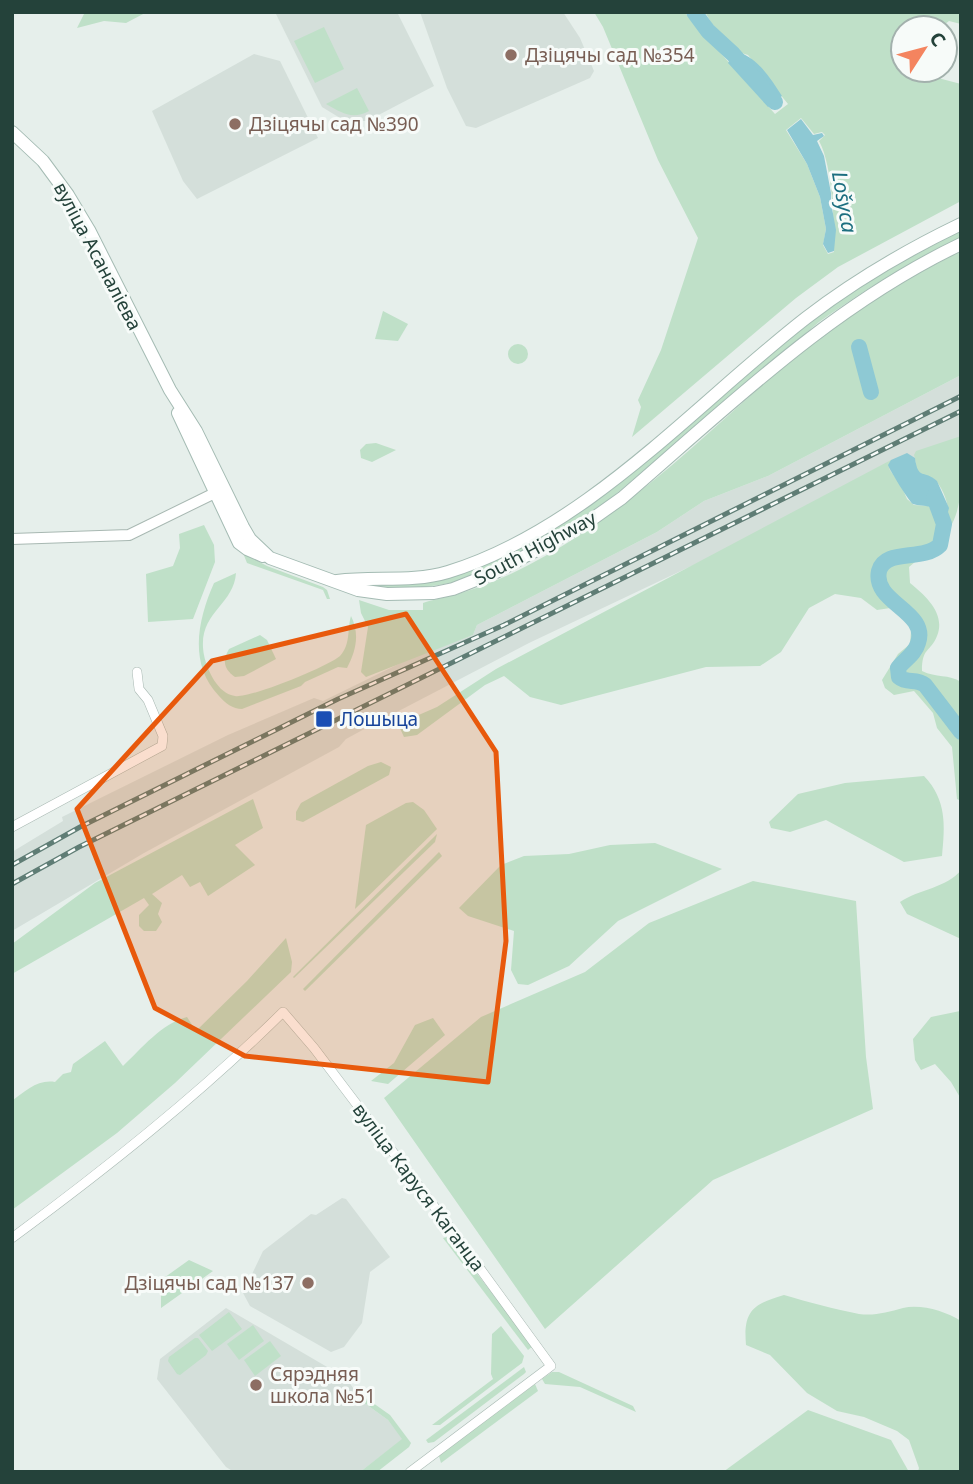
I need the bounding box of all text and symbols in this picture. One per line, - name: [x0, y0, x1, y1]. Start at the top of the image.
- north arrow: [889, 14, 959, 84]
- text: С: [924, 26, 952, 52]
- place label: Дзіцячы сад №354: [525, 42, 695, 68]
- marker: Дзіцячы сад №354: [503, 47, 519, 63]
- place label: Дзіцячы сад №390: [249, 111, 419, 137]
- marker: Дзіцячы сад №390: [227, 116, 243, 132]
- water label: Lošyca: [826, 169, 864, 235]
- street label: вуліца Асаналіева: [48, 177, 148, 335]
- street label: South Highway: [469, 505, 601, 591]
- place label: Лошыца: [340, 706, 418, 732]
- marker: Лошыца: [314, 709, 334, 729]
- street label: вуліца Каруся Каганца: [347, 1097, 491, 1277]
- place label: Дзіцячы сад №137: [124, 1270, 294, 1296]
- marker: Дзіцячы сад №137: [300, 1275, 316, 1291]
- place label: Сярэдняя школа №51: [270, 1361, 376, 1409]
- marker: Сярэдняя школа №51: [248, 1377, 264, 1393]

